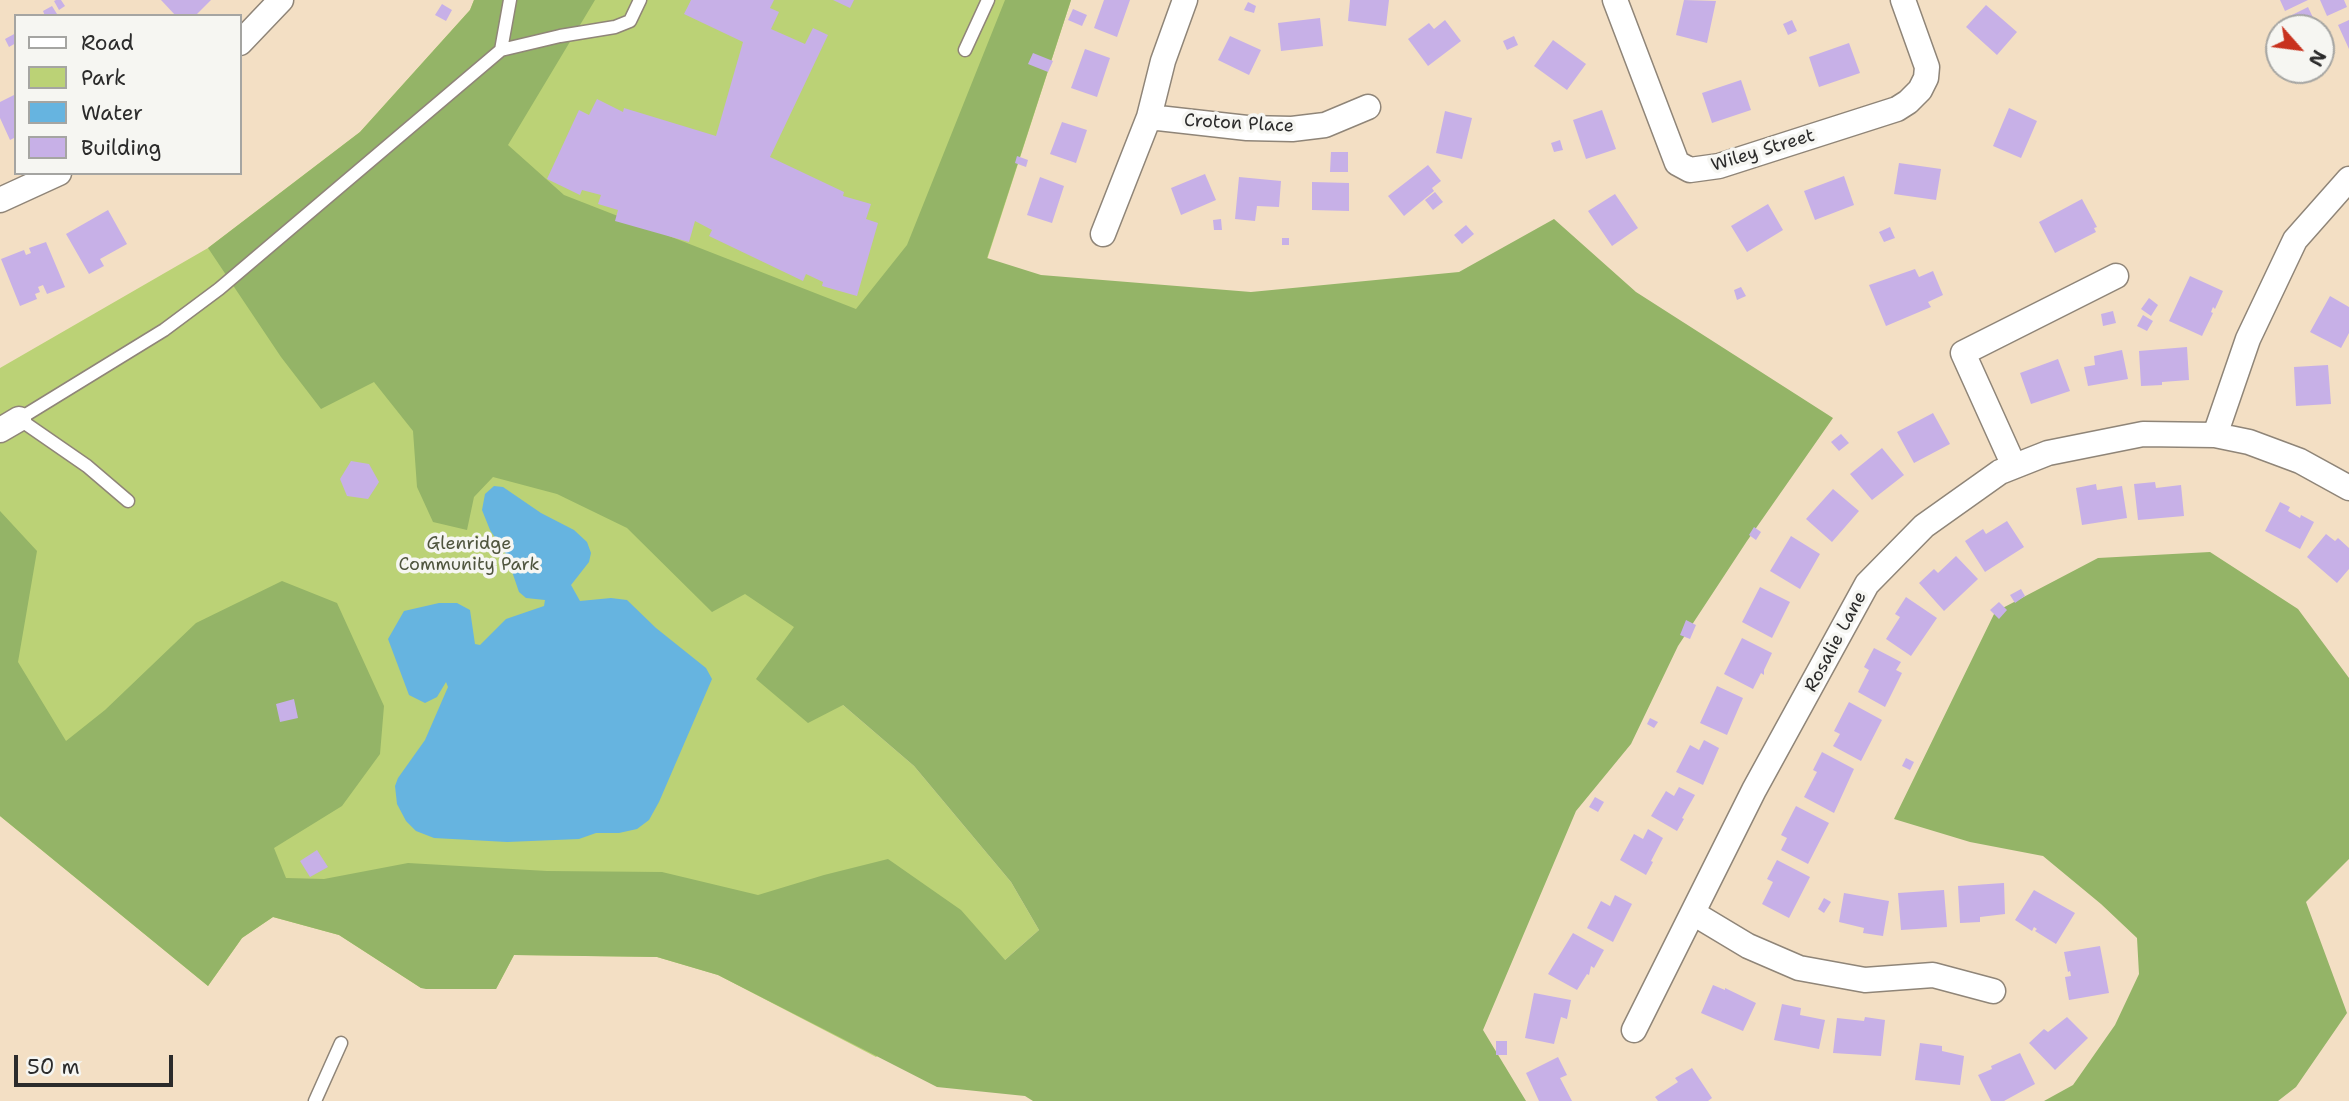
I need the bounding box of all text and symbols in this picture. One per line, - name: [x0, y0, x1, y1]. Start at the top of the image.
- legend: [14, 14, 242, 175]
- north arrow: [2265, 14, 2335, 84]
- text: Road: [81, 29, 134, 57]
- text: N: [2303, 46, 2332, 71]
- text: Park: [81, 64, 126, 92]
- text: Water: [81, 99, 143, 127]
- street label: Croton Place: [1184, 110, 1294, 138]
- street label: Wiley Street: [1709, 125, 1817, 177]
- text: Building: [81, 134, 161, 162]
- park label: Glenridge Community Park: [398, 533, 540, 576]
- street label: Rosalie Lane: [1800, 588, 1872, 696]
- scale bar: [18, 1042, 177, 1086]
- text: 50 m: [27, 1053, 80, 1081]

